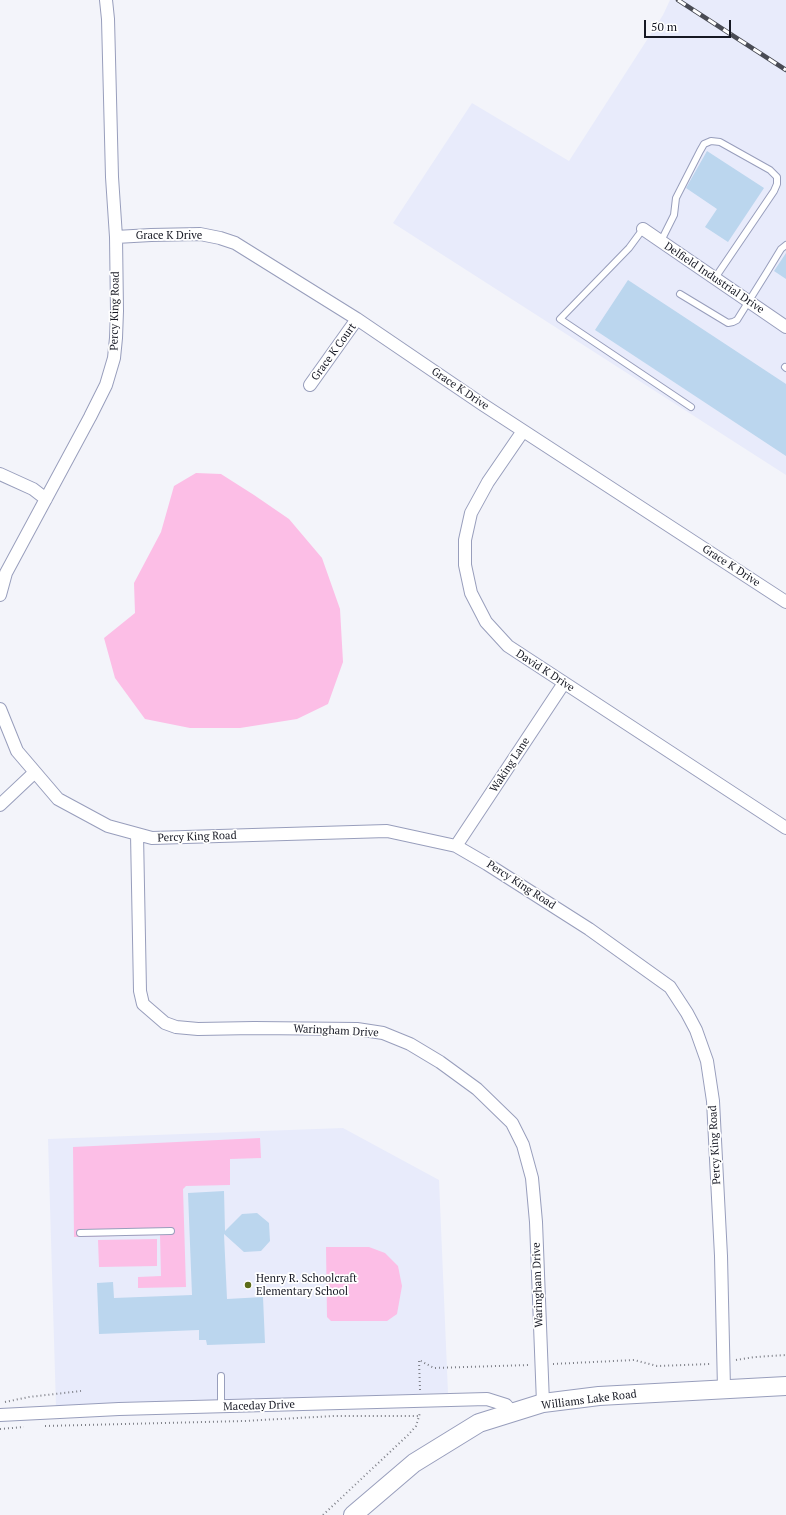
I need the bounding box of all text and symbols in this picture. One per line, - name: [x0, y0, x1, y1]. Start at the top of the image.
- scale bar: [646, 12, 733, 38]
- text: 50 m: [651, 19, 677, 34]
- street label: Grace K Drive: [136, 229, 202, 243]
- street label: Delfield Industrial Drive: [661, 240, 767, 316]
- street label: Percy King Road: [108, 271, 122, 351]
- street label: Grace K Court: [309, 321, 359, 383]
- street label: Grace K Drive: [429, 365, 491, 413]
- street label: Grace K Drive: [700, 542, 762, 590]
- street label: David K Drive: [513, 647, 577, 695]
- street label: Waking Lane: [487, 735, 533, 795]
- street label: Percy King Road: [157, 829, 237, 845]
- street label: Percy King Road: [484, 858, 558, 912]
- street label: Waringham Drive: [293, 1022, 379, 1040]
- street label: Percy King Road: [706, 1105, 724, 1185]
- street label: Waringham Drive: [530, 1242, 546, 1328]
- place label: Henry R. Schoolcraft Elementary School: [256, 1272, 357, 1298]
- marker: Henry R. Schoolcraft Elementary School: [243, 1280, 253, 1290]
- street label: Williams Lake Road: [541, 1388, 637, 1412]
- street label: Maceday Drive: [223, 1398, 295, 1414]

